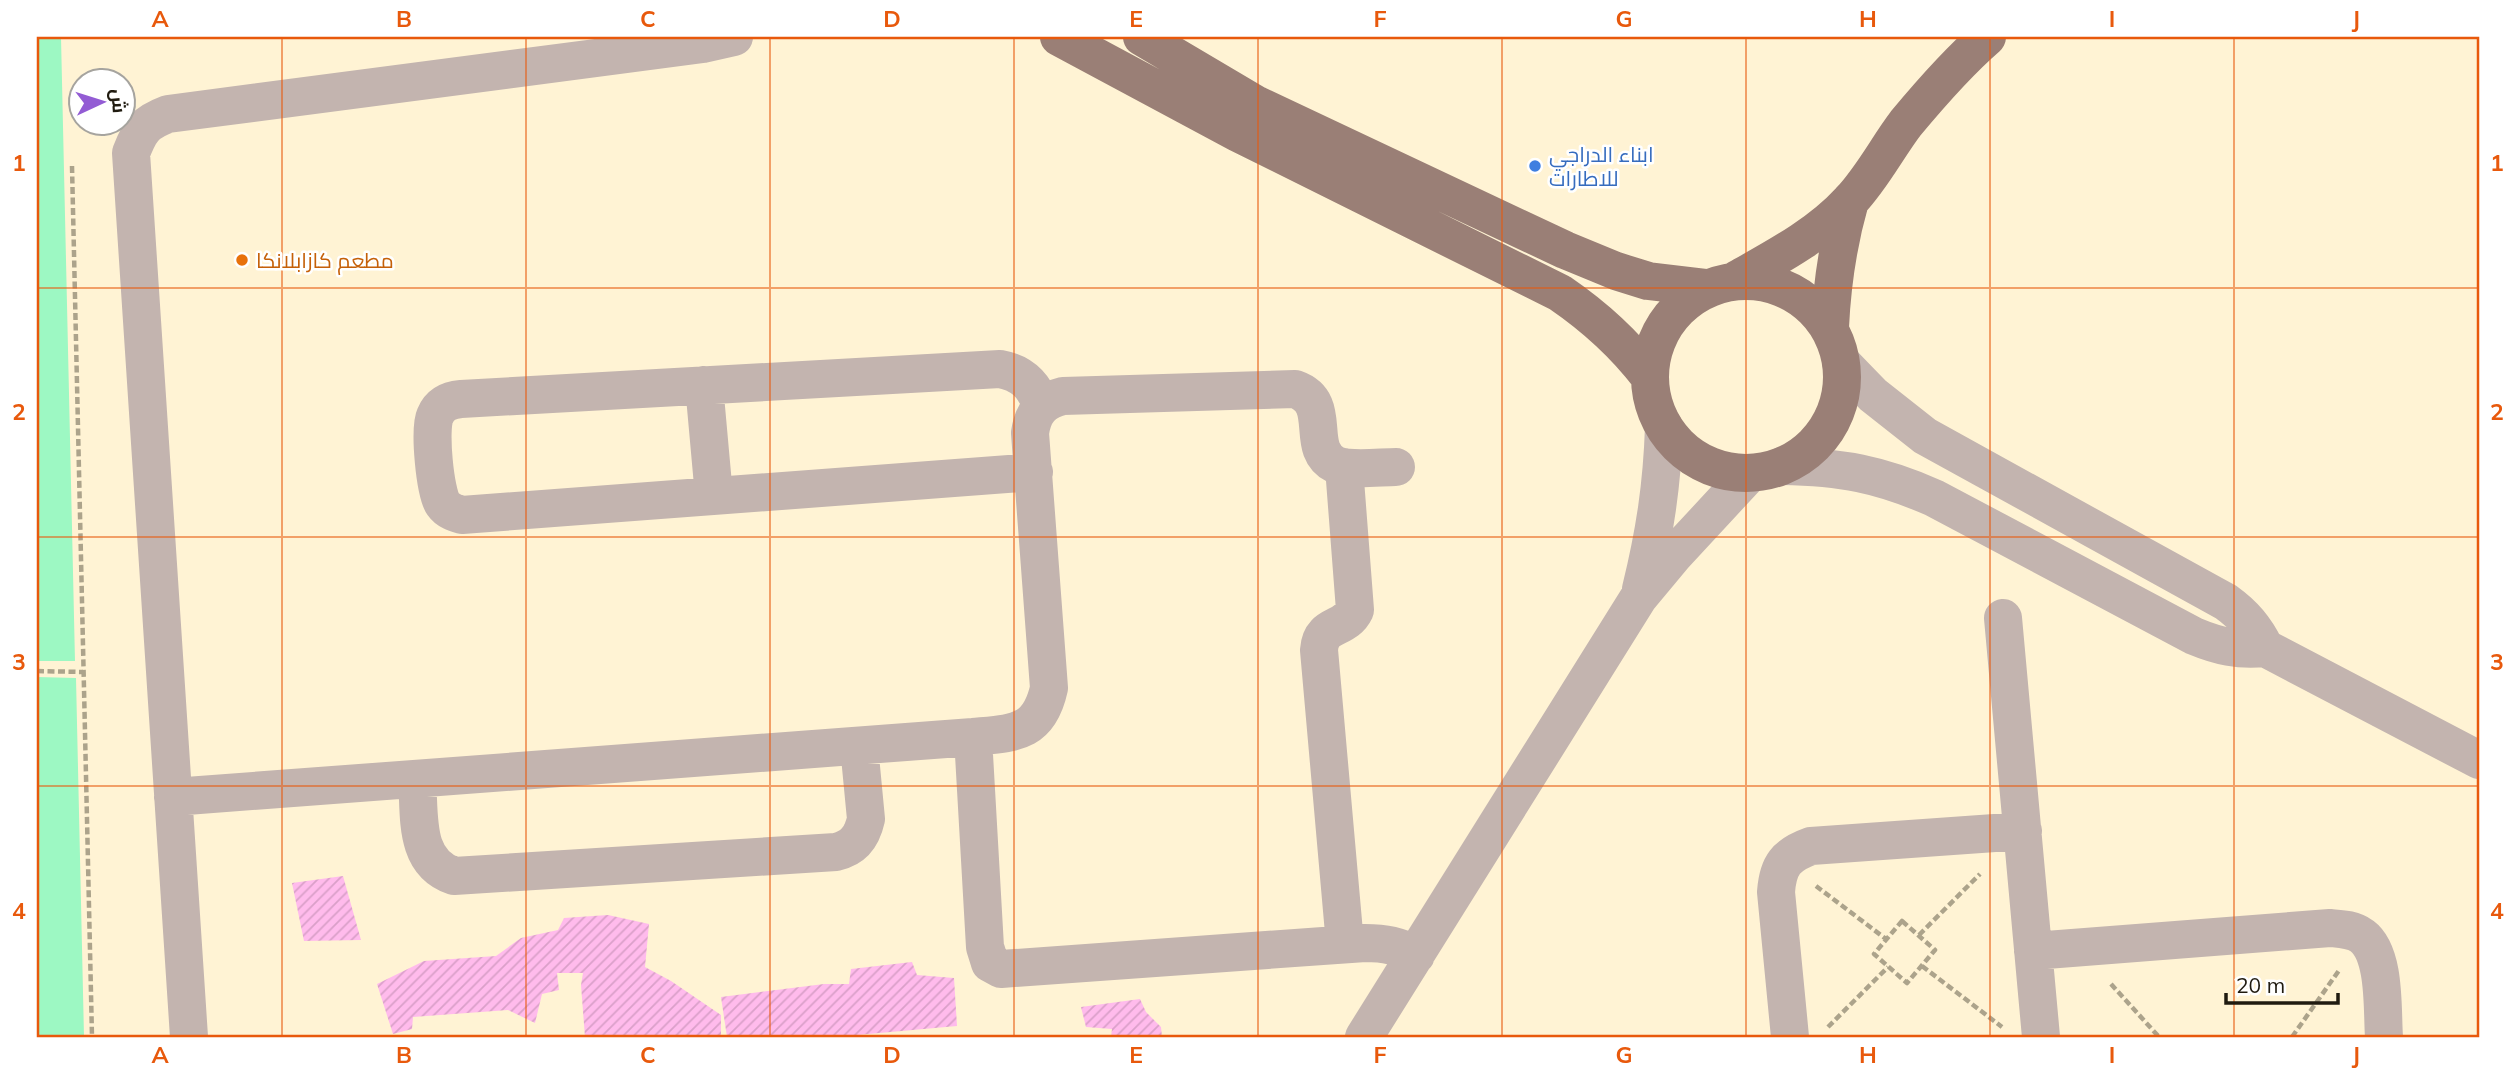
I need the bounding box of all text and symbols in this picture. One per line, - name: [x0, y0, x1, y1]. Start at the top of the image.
- text: A: [151, 4, 169, 33]
- text: B: [396, 4, 412, 33]
- text: C: [640, 4, 656, 33]
- text: D: [883, 4, 901, 33]
- text: E: [1129, 4, 1143, 33]
- text: F: [1373, 4, 1387, 33]
- text: G: [1615, 4, 1633, 33]
- text: H: [1859, 4, 1877, 33]
- text: I: [2109, 4, 2115, 33]
- text: J: [2352, 4, 2360, 33]
- north arrow: [66, 66, 136, 136]
- text: ش: [106, 88, 132, 114]
- place label: ابناء الدراجي للاطارات: [1549, 141, 1654, 191]
- text: 1: [12, 148, 26, 177]
- text: 1: [2490, 148, 2504, 177]
- marker: ابناء الدراجي للاطارات: [1527, 158, 1543, 174]
- place label: مطعم كازابلانكا: [256, 247, 394, 275]
- marker: مطعم كازابلانكا: [234, 252, 250, 268]
- text: 2: [12, 397, 26, 426]
- text: 2: [2490, 397, 2504, 426]
- text: 3: [12, 647, 26, 676]
- text: 3: [2490, 647, 2504, 676]
- text: 4: [12, 896, 26, 925]
- text: 4: [2490, 896, 2504, 925]
- scale bar: [2226, 962, 2338, 1006]
- text: 20 m: [2236, 972, 2285, 998]
- text: A: [151, 1040, 169, 1069]
- text: B: [396, 1040, 412, 1069]
- text: C: [640, 1040, 656, 1069]
- text: D: [883, 1040, 901, 1069]
- text: E: [1129, 1040, 1143, 1069]
- text: F: [1373, 1040, 1387, 1069]
- text: G: [1615, 1040, 1633, 1069]
- text: H: [1859, 1040, 1877, 1069]
- text: I: [2109, 1040, 2115, 1069]
- text: J: [2352, 1040, 2360, 1069]

